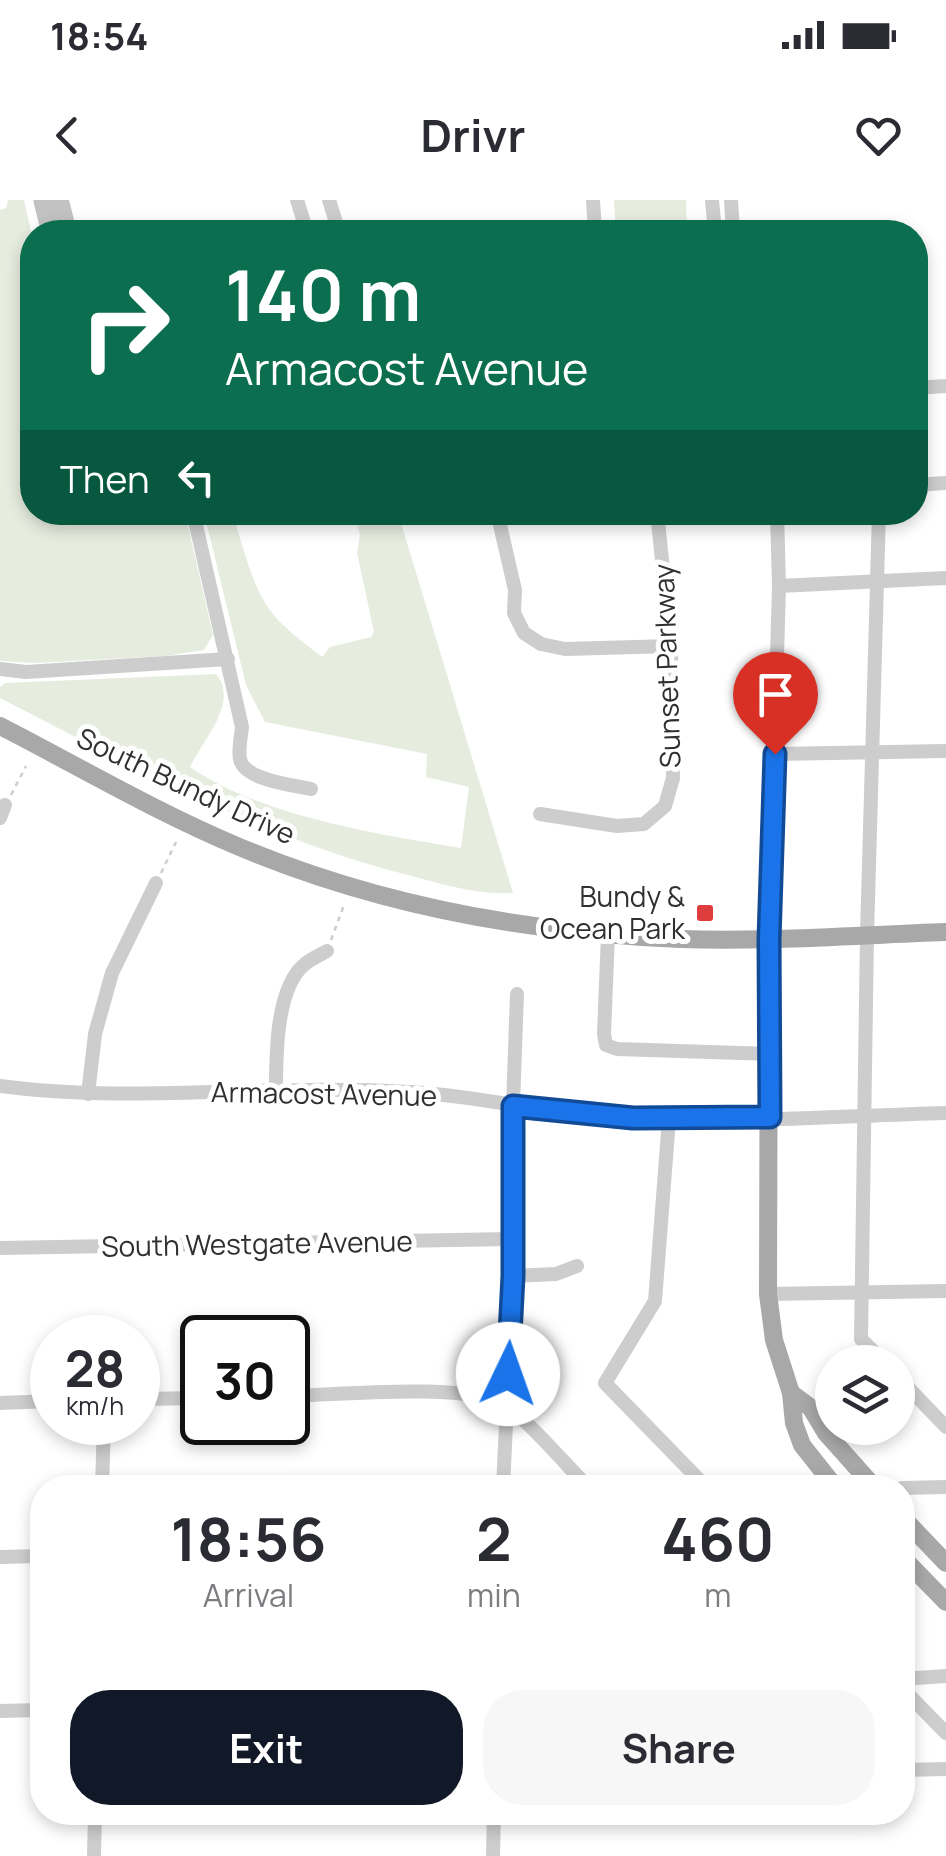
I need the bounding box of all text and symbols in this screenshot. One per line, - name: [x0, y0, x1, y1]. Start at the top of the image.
- text: 18:54: [50, 9, 148, 61]
- text: Drivr: [421, 104, 525, 166]
- icon: back: [40, 108, 95, 163]
- icon: heart: [851, 108, 906, 163]
- text: 140 m: [225, 246, 421, 342]
- icon: right: [60, 260, 190, 390]
- text: Armacost Avenue: [225, 337, 588, 399]
- icon: left: [169, 450, 224, 505]
- text: Then: [60, 452, 149, 504]
- street label: Sunset Parkway: [643, 563, 689, 769]
- pin: [733, 652, 818, 755]
- icon: arrive: [748, 667, 803, 722]
- street label: South Bundy Drive: [71, 718, 302, 852]
- place label: Bundy & Ocean Park: [540, 877, 686, 947]
- marker: Bundy & Ocean Park: [694, 902, 716, 924]
- street label: Armacost Avenue: [211, 1072, 437, 1114]
- street label: South Westgate Avenue: [101, 1221, 413, 1265]
- speed limit sign: 30: [180, 1315, 310, 1445]
- position arrow: [456, 1322, 560, 1426]
- text: 28: [65, 1334, 125, 1402]
- map controls: [815, 1345, 915, 1445]
- button: layers: [815, 1345, 915, 1445]
- text: km/h: [66, 1388, 124, 1423]
- text: 18:56: [171, 1497, 327, 1579]
- text: 2: [476, 1497, 512, 1579]
- text: 460: [661, 1497, 774, 1579]
- text: Arrival: [203, 1573, 294, 1617]
- text: min: [467, 1573, 521, 1617]
- text: m: [704, 1573, 731, 1617]
- button: Exit: [70, 1690, 463, 1805]
- button: Share: [483, 1690, 875, 1805]

